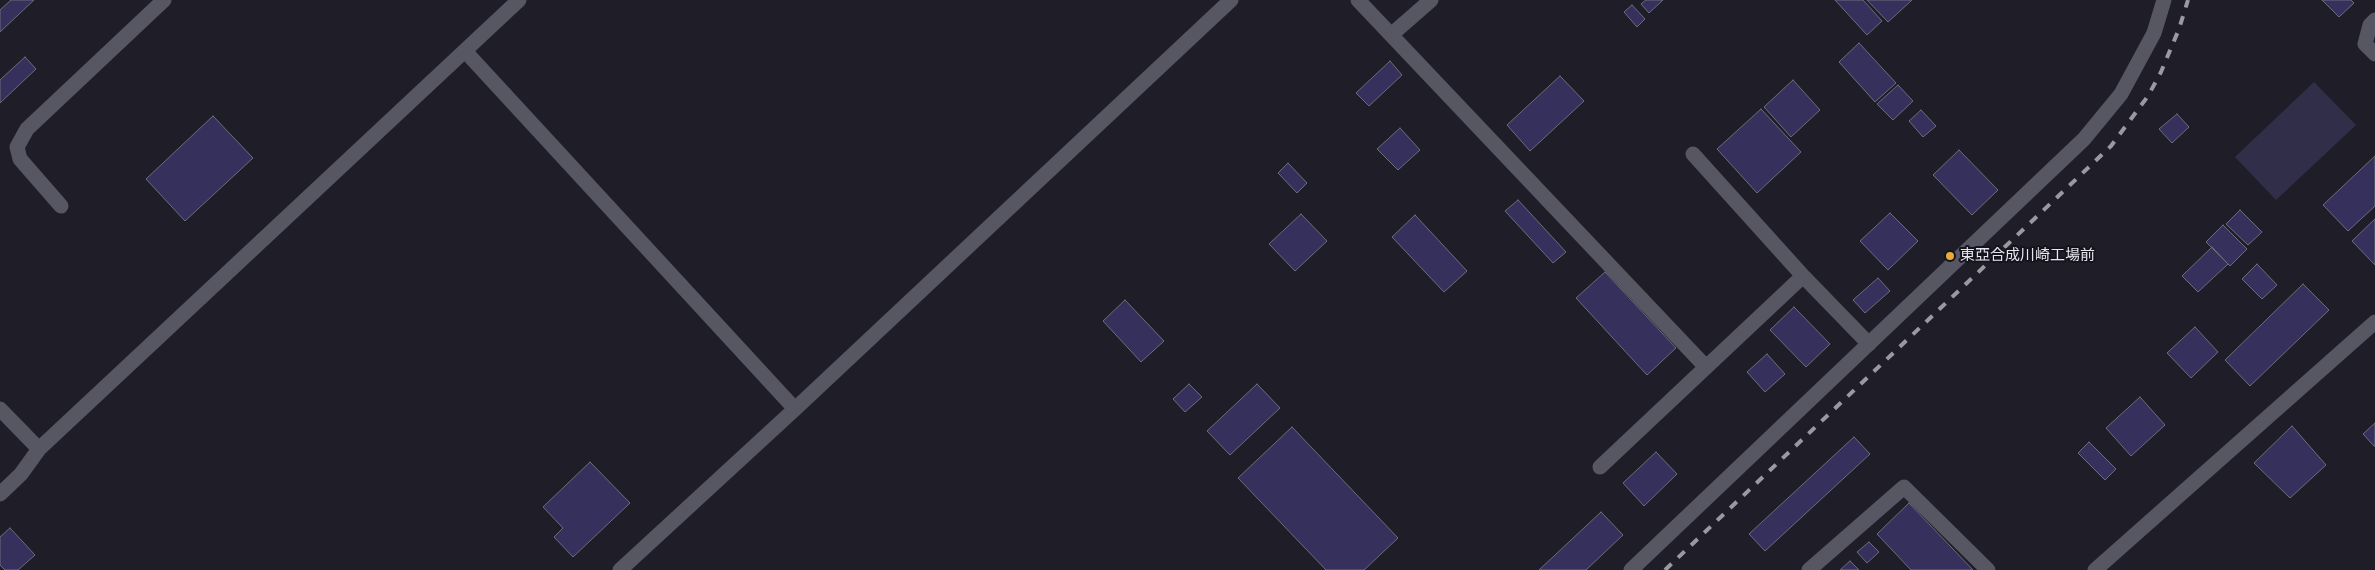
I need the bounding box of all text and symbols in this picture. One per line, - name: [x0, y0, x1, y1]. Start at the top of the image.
- place label: 東亞合成川崎工場前: [1960, 247, 2095, 265]
- marker: 東亞合成川崎工場前: [1944, 250, 1956, 262]

